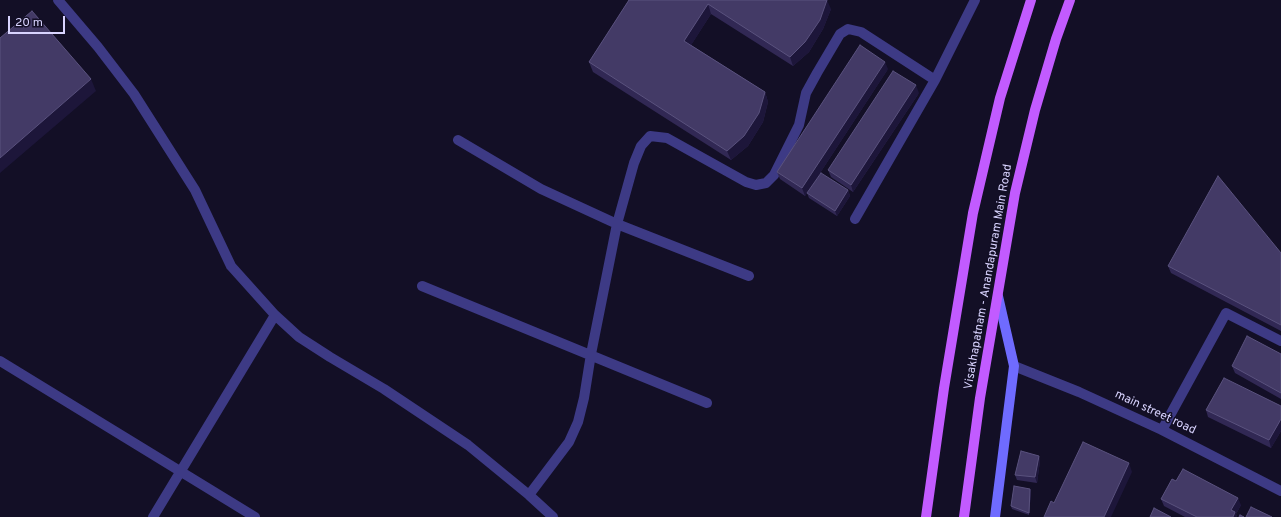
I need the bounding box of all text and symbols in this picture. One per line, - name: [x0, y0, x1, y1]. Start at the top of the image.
- scale bar: [10, 8, 67, 34]
- text: 20 m: [15, 15, 43, 31]
- street label: Visakhapatnam - Anandapuram Main Road: [962, 163, 1016, 391]
- street label: main street road: [1112, 388, 1198, 438]

